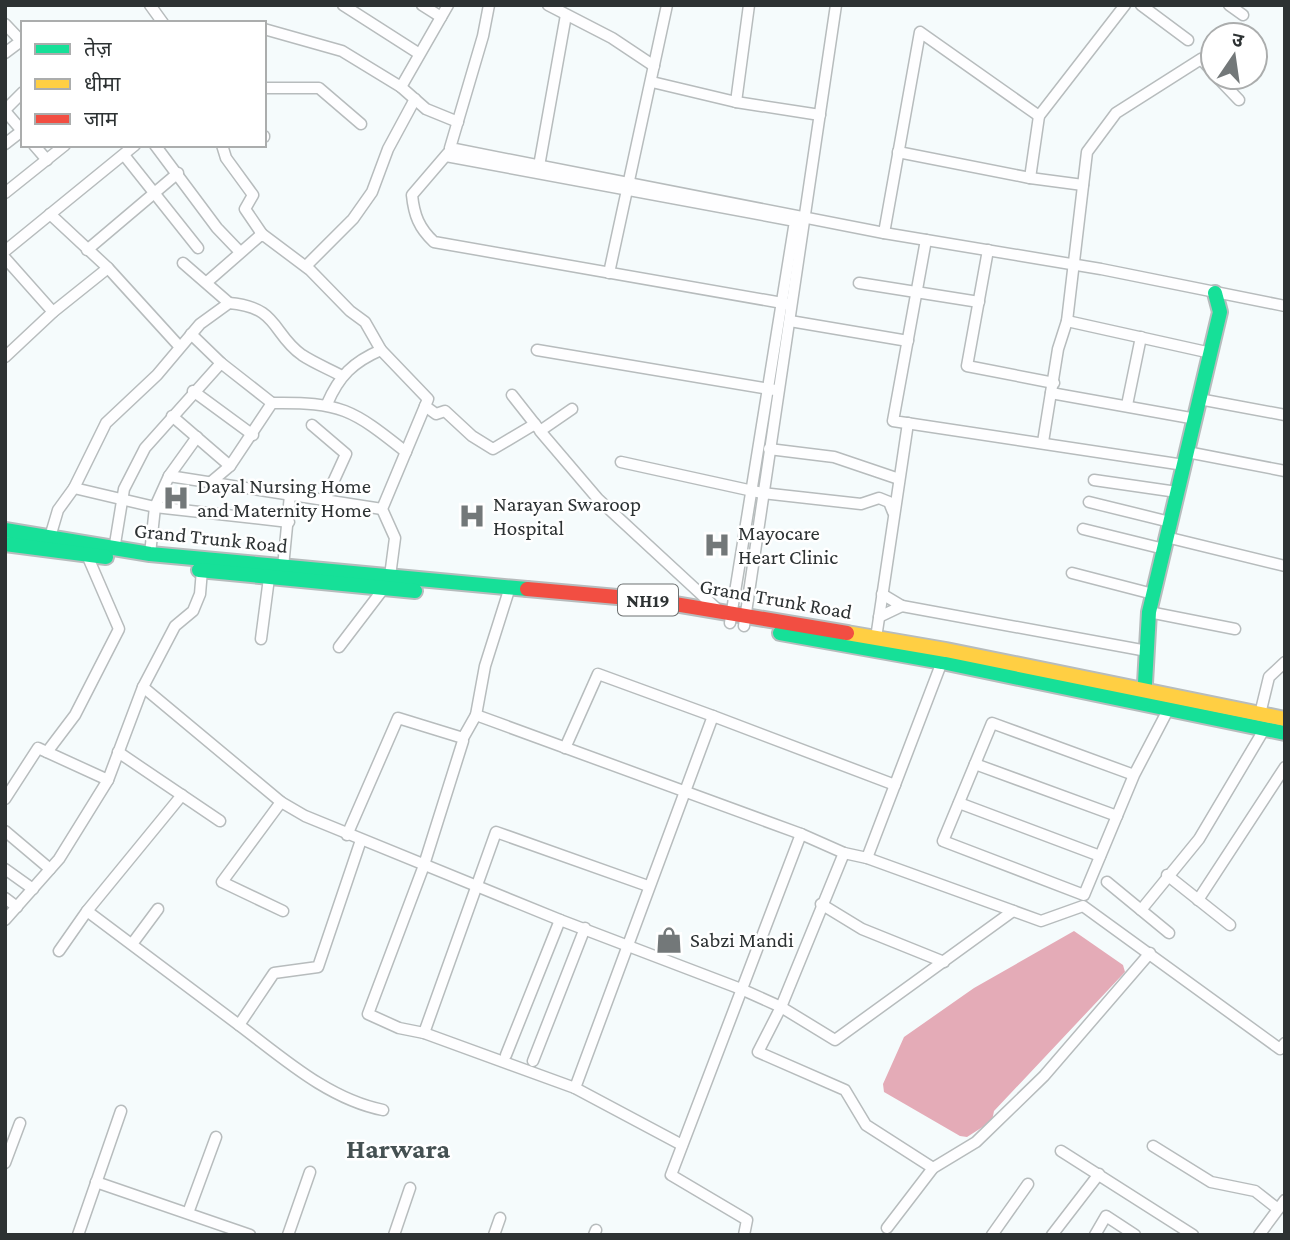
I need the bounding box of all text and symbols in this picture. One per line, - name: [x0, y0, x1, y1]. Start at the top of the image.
- legend: [21, 21, 266, 147]
- north arrow: [1199, 21, 1269, 91]
- text: उ: [1230, 28, 1246, 52]
- text: तेज़: [84, 37, 112, 61]
- text: धीमा: [84, 72, 121, 96]
- text: जाम: [84, 107, 118, 131]
- place label: Dayal Nursing Home and Maternity Home: [197, 474, 371, 522]
- hospital icon: Dayal Nursing Home and Maternity Home: [161, 483, 191, 513]
- place label: Narayan Swaroop Hospital: [493, 492, 641, 540]
- hospital icon: Narayan Swaroop Hospital: [457, 501, 487, 531]
- street label: Grand Trunk Road: [133, 518, 289, 558]
- place label: Mayocare Heart Clinic: [738, 521, 838, 569]
- hospital icon: Mayocare Heart Clinic: [702, 530, 732, 560]
- street label: Grand Trunk Road: [698, 574, 854, 624]
- road number: NH19: [618, 584, 678, 615]
- shop icon: Sabzi Mandi: [654, 925, 684, 955]
- place label: Sabzi Mandi: [690, 928, 794, 952]
- district label: Harwara: [346, 1133, 450, 1164]

